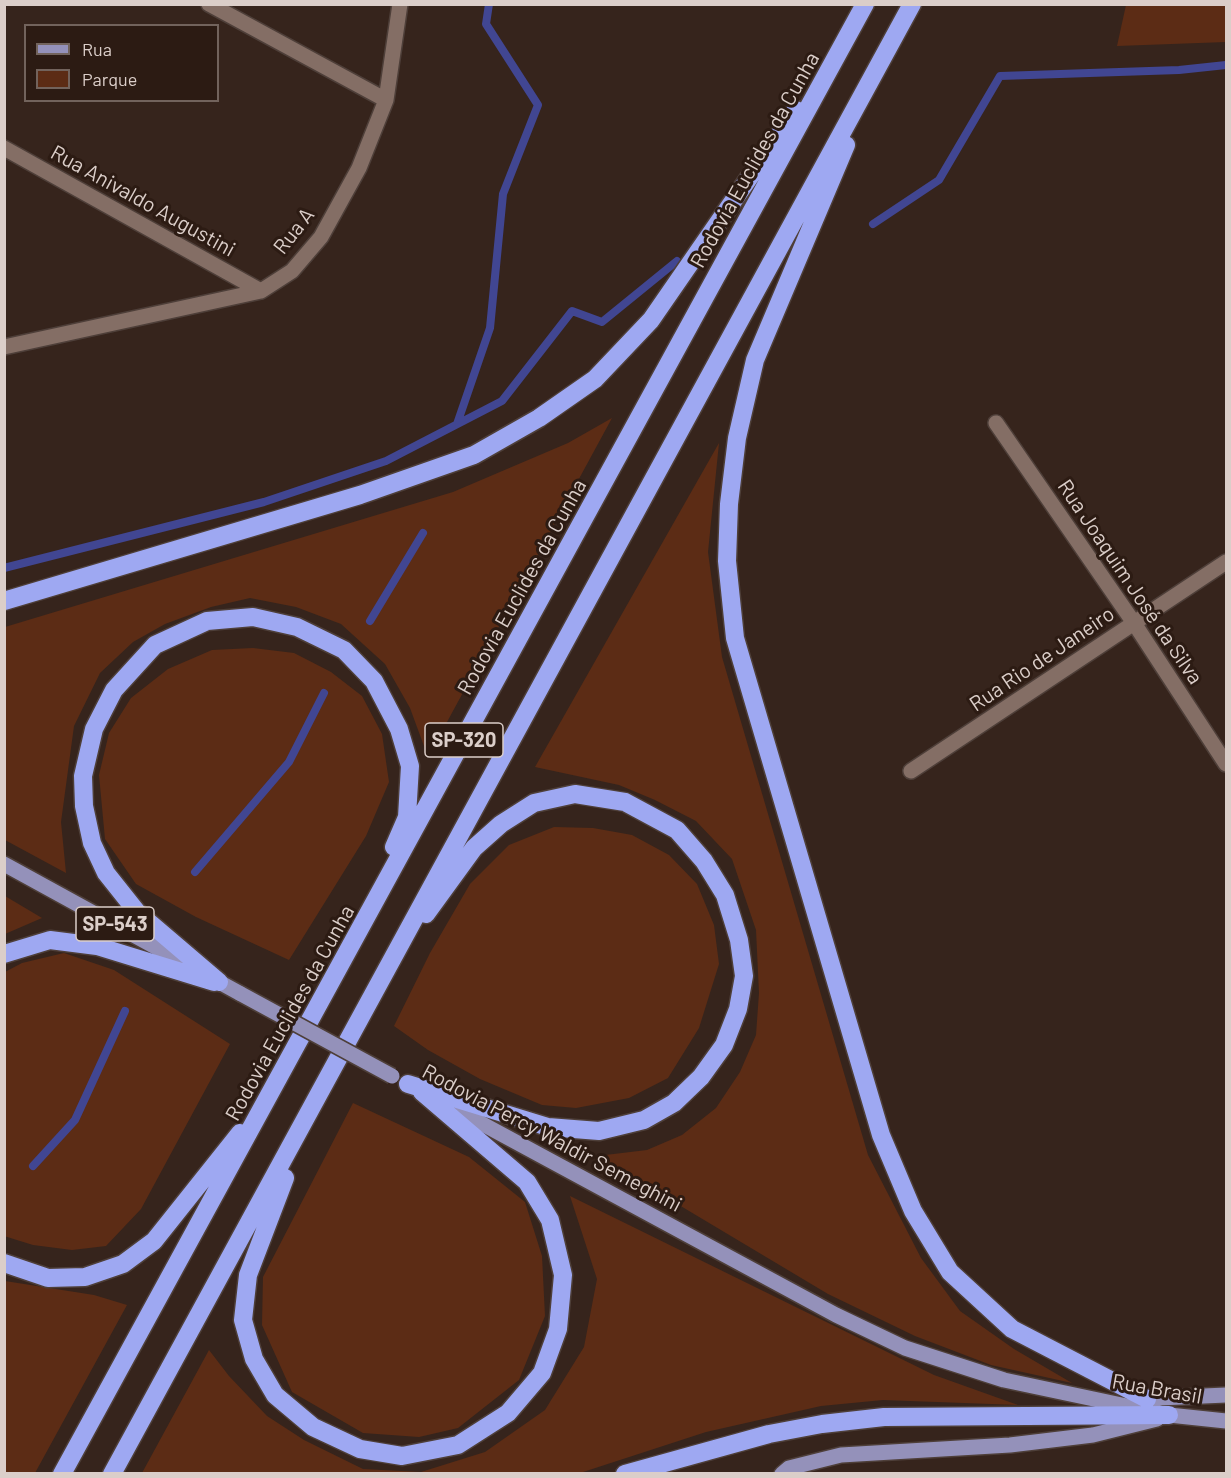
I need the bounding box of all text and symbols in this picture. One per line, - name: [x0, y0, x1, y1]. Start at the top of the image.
- legend: [24, 24, 219, 102]
- text: Rua: [82, 38, 112, 60]
- street label: Rodovia Euclides da Cunha: [685, 48, 825, 272]
- text: Parque: [82, 68, 137, 90]
- street label: Rua Anivaldo Augustini: [46, 140, 240, 262]
- street label: Rua A: [268, 203, 320, 259]
- street label: Rodovia Euclides da Cunha: [452, 475, 592, 699]
- street label: Rua Joaquim José da Silva: [1052, 475, 1208, 689]
- street label: Rua Rio de Janeiro: [965, 601, 1119, 717]
- road number: SP-320: [425, 723, 503, 757]
- street label: Rodovia Euclides da Cunha: [220, 901, 360, 1125]
- road number: SP-543: [76, 907, 154, 941]
- street label: Rodovia Percy Waldir Semeghini: [418, 1059, 686, 1217]
- street label: Rua Brasil: [1110, 1369, 1204, 1409]

